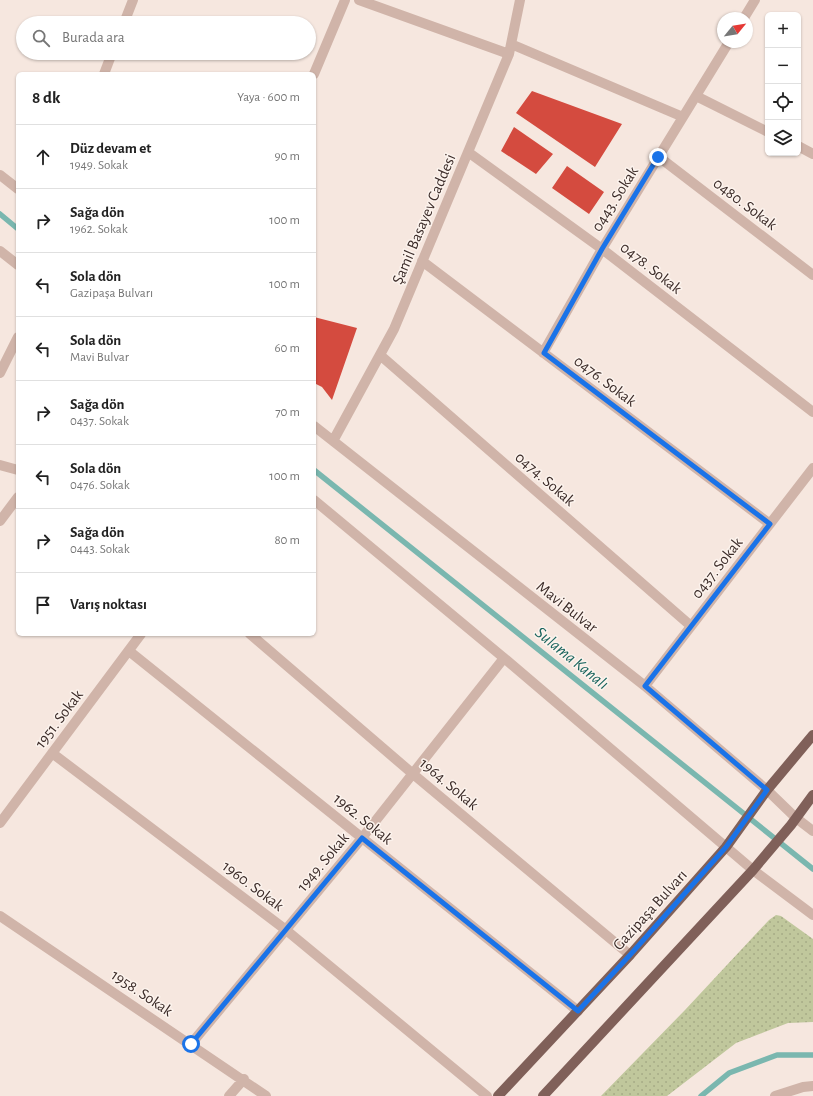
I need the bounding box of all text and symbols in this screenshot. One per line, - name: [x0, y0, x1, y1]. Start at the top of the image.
- north arrow: [717, 12, 753, 48]
- map controls: [765, 12, 801, 156]
- button: +: [765, 12, 801, 48]
- search box: [16, 16, 316, 60]
- icon: search: [30, 27, 52, 49]
- text: Burada ara: [62, 30, 125, 45]
- button: −: [765, 48, 801, 84]
- button: locate: [765, 84, 801, 120]
- text: 8 dk: [32, 89, 60, 106]
- text: Yaya · 600 m: [237, 91, 300, 104]
- button: layers: [765, 120, 801, 156]
- text: Düz devam et: [70, 141, 151, 156]
- icon: ahead: [32, 146, 54, 168]
- route end: [649, 148, 667, 166]
- text: 90 m: [274, 150, 300, 163]
- street label: Şamil Basayev Caddesi: [389, 152, 460, 287]
- text: 1949. Sokak: [70, 159, 128, 172]
- street label: 0443. Sokak: [589, 163, 642, 234]
- street label: 0480. Sokak: [710, 175, 780, 233]
- text: Sağa dön: [70, 205, 124, 220]
- icon: right: [32, 210, 54, 232]
- text: 100 m: [269, 214, 300, 227]
- text: 1962. Sokak: [70, 223, 128, 236]
- street label: 0478. Sokak: [617, 239, 685, 297]
- text: Sola dön: [70, 269, 121, 284]
- icon: left: [32, 274, 54, 296]
- text: 100 m: [269, 278, 300, 291]
- text: Gazipaşa Bulvarı: [70, 287, 153, 300]
- text: Sola dön: [70, 333, 121, 348]
- icon: left: [32, 338, 54, 360]
- text: 60 m: [274, 342, 300, 355]
- text: Mavi Bulvar: [70, 351, 129, 364]
- street label: 0476. Sokak: [571, 353, 640, 410]
- text: Sağa dön: [70, 397, 124, 412]
- icon: right: [32, 402, 54, 424]
- text: 70 m: [275, 406, 300, 419]
- text: 0437. Sokak: [70, 415, 129, 428]
- street label: 0474. Sokak: [512, 449, 579, 510]
- text: Sola dön: [70, 461, 121, 476]
- icon: left: [32, 466, 54, 488]
- text: 100 m: [269, 470, 300, 483]
- text: 0476. Sokak: [70, 479, 130, 492]
- text: Sağa dön: [70, 525, 124, 540]
- icon: right: [32, 530, 54, 552]
- text: 80 m: [274, 534, 300, 547]
- street label: 0437. Sokak: [688, 534, 746, 601]
- text: 0443. Sokak: [70, 543, 130, 556]
- street label: Mavi Bulvar: [533, 578, 601, 636]
- icon: arrive: [32, 594, 54, 616]
- text: Varış noktası: [70, 597, 147, 612]
- water label: Sulama Kanalı: [532, 623, 612, 693]
- street label: 1951. Sokak: [32, 686, 86, 751]
- street label: 1964. Sokak: [417, 755, 482, 813]
- street label: 1962. Sokak: [330, 790, 396, 848]
- street label: 1949. Sokak: [294, 829, 352, 894]
- street label: 1960. Sokak: [219, 858, 287, 914]
- street label: Gazipaşa Bulvarı: [610, 867, 690, 953]
- street label: 1958. Sokak: [108, 967, 176, 1020]
- route start: [182, 1035, 200, 1053]

